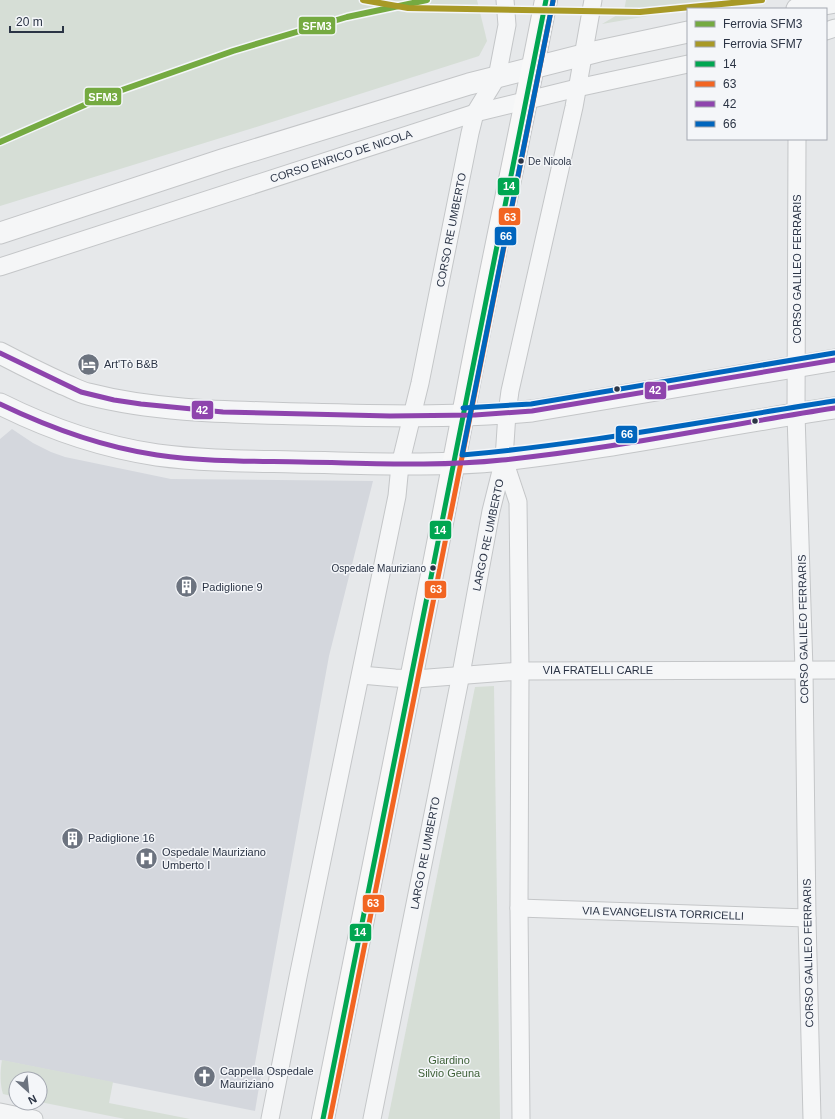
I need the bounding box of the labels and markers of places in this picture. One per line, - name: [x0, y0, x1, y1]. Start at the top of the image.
- marker: De Nicola: [516, 156, 526, 166]
- place label: De Nicola: [528, 156, 572, 167]
- hotel icon: Art'Tò B&B: [76, 351, 102, 377]
- place label: Art'Tò B&B: [104, 358, 158, 370]
- unlabelled marker: [612, 384, 622, 394]
- unlabelled marker: [750, 416, 760, 426]
- place label: Ospedale Mauriziano: [332, 563, 426, 574]
- marker: Ospedale Mauriziano: [428, 563, 438, 573]
- building icon: Padiglione 9: [174, 574, 200, 600]
- place label: Padiglione 9: [202, 581, 263, 593]
- building icon: Padiglione 16: [59, 825, 85, 851]
- place label: Padiglione 16: [88, 832, 155, 844]
- hospital icon: Ospedale Mauriziano Umberto I: [133, 845, 159, 871]
- place label: Ospedale Mauriziano Umberto I: [162, 846, 266, 871]
- church icon: Cappella Ospedale Mauriziano: [192, 1064, 218, 1090]
- place label: Cappella Ospedale Mauriziano: [220, 1065, 314, 1090]

